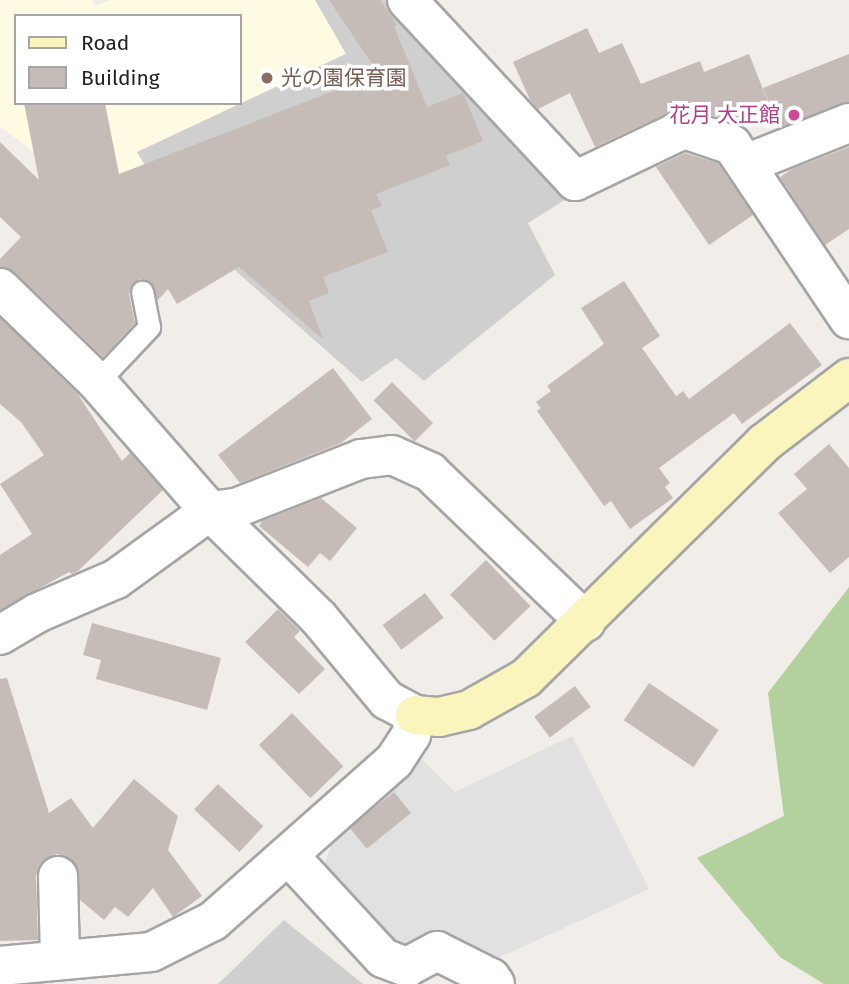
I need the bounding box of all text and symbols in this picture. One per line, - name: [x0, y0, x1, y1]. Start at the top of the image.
- legend: [14, 14, 242, 105]
- text: Road: [81, 30, 129, 56]
- text: Building: [81, 65, 160, 91]
- place label: 光の園保育園: [281, 65, 407, 91]
- marker: 光の園保育園: [259, 70, 275, 86]
- place label: 花月 大正館: [669, 102, 780, 128]
- marker: 花月 大正館: [786, 107, 802, 123]

